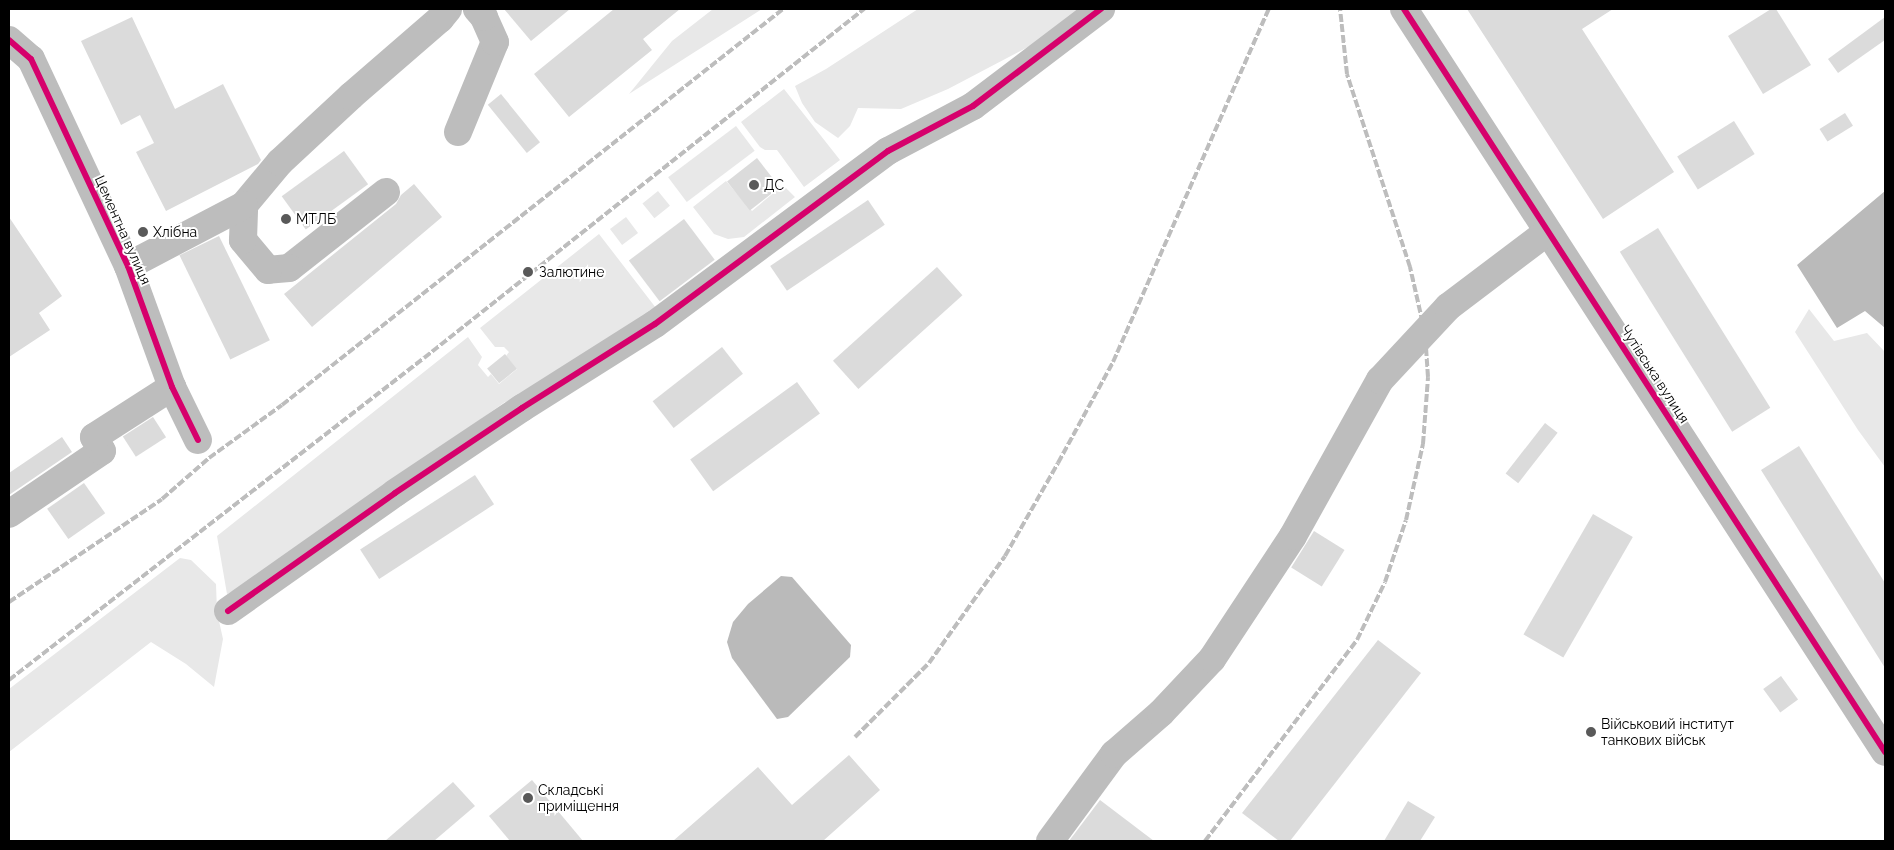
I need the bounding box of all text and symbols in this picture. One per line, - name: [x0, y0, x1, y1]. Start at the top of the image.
- street label: Цементна вулиця: [91, 173, 155, 287]
- place label: ДС: [764, 177, 784, 193]
- marker: ДС: [748, 179, 760, 191]
- place label: МТЛБ: [296, 211, 336, 227]
- marker: МТЛБ: [280, 213, 292, 225]
- place label: Хлібна: [153, 224, 197, 240]
- marker: Хлібна: [137, 226, 149, 238]
- place label: Залютине: [539, 264, 604, 280]
- marker: Залютине: [521, 265, 535, 279]
- street label: Чутівська вулиця: [1617, 322, 1693, 426]
- place label: Військовий інститут танкових військ: [1601, 716, 1734, 749]
- marker: Військовий інститут танкових військ: [1585, 726, 1597, 738]
- place label: Складські приміщення: [538, 782, 619, 814]
- marker: Складські приміщення: [522, 792, 534, 804]

